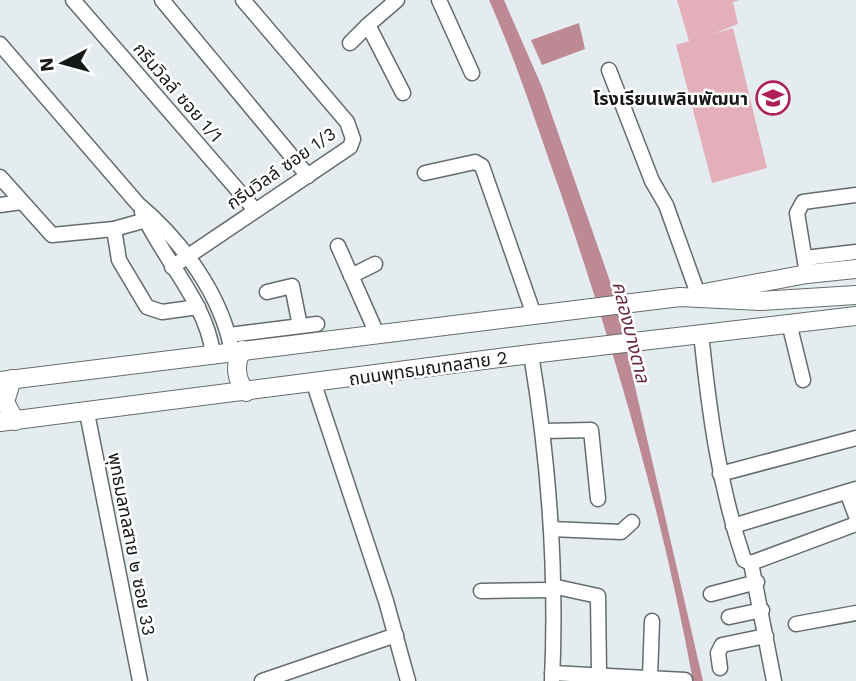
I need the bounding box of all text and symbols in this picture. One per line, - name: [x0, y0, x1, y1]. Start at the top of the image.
- north arrow: [28, 28, 98, 98]
- street label: กรีนวิลล์ ซอย 1/1: [129, 38, 227, 146]
- text: N: [34, 57, 59, 73]
- school or university icon: โรงเรียนเพลินพัฒนา: [754, 79, 792, 117]
- place label: โรงเรียนเพลินพัฒนา: [593, 88, 748, 109]
- street label: กรีนวิลล์ ซอย 1/3: [222, 123, 340, 213]
- water label: คลองบางตาล: [607, 279, 655, 386]
- street label: ถนนพุทธมณฑลสาย 2: [347, 346, 509, 391]
- street label: พุทธมลฑลสาย ๒ ซอย 33: [103, 451, 160, 637]

